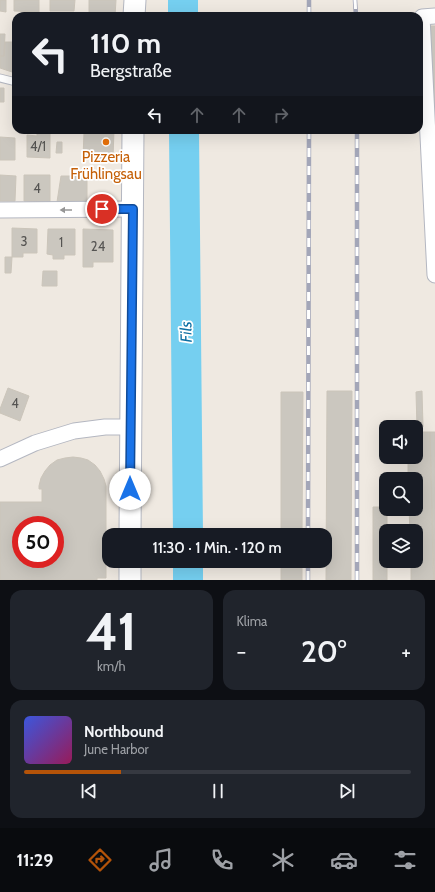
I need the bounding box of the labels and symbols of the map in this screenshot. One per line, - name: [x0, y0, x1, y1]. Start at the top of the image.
- marker: Pizzeria Frühlingsau: [101, 137, 111, 147]
- house number: 4/1: [30, 138, 46, 154]
- place label: Pizzeria Frühlingsau: [70, 148, 142, 183]
- house number: 4: [33, 180, 41, 196]
- pin: [85, 192, 119, 226]
- one-way arrow: [59, 207, 72, 213]
- house number: 3: [20, 233, 28, 249]
- house number: 1: [59, 234, 63, 250]
- house number: 24: [91, 238, 106, 254]
- water label: Fils: [176, 321, 196, 343]
- house number: 4: [11, 395, 19, 411]
- position arrow: [109, 468, 151, 510]
- speed limit sign: 50: [12, 516, 64, 568]

